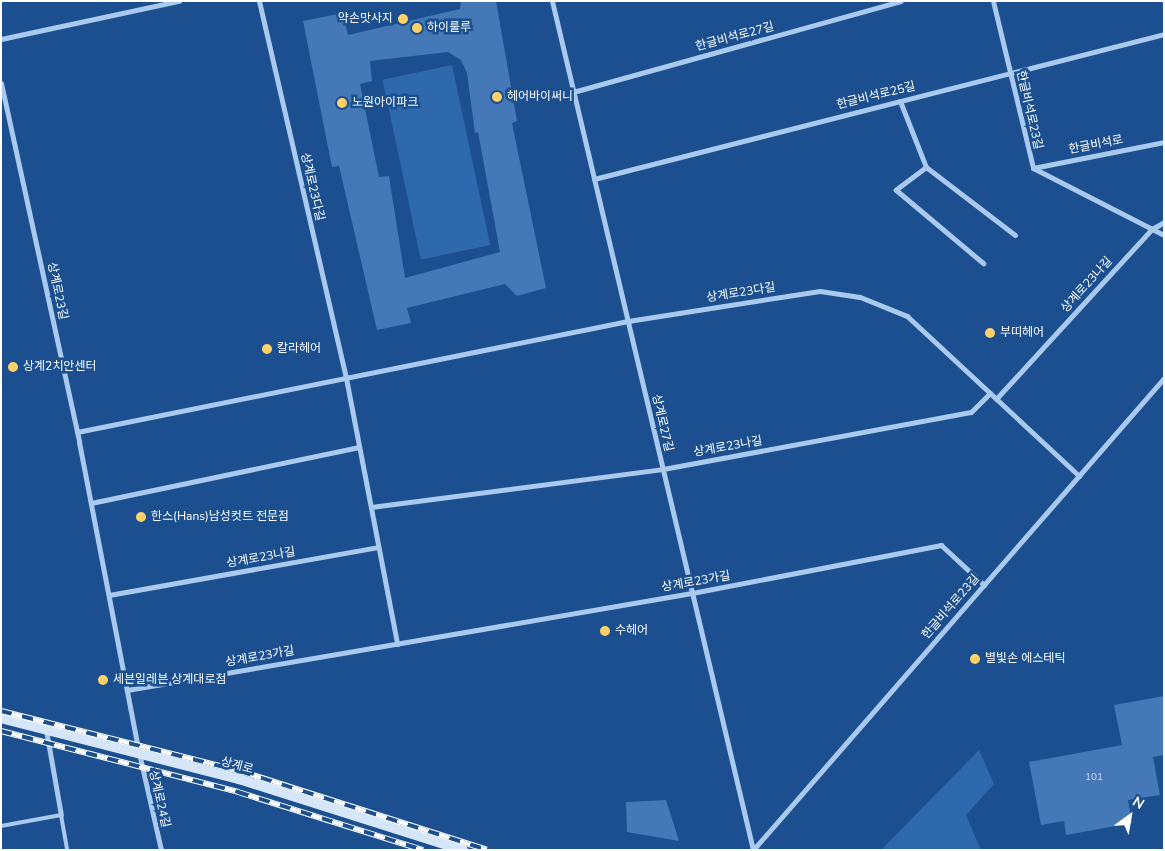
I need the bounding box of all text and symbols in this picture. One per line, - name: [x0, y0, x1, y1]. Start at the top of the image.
- place label: 약손맛사지: [338, 12, 393, 26]
- marker: 약손맛사지: [397, 13, 409, 25]
- street label: 한글비석로27길: [694, 20, 776, 54]
- place label: 하이룰루: [427, 21, 471, 35]
- marker: 하이룰루: [411, 22, 423, 34]
- street label: 한글비석로23길: [1013, 69, 1045, 151]
- street label: 한글비석로25길: [835, 79, 917, 113]
- place label: 헤어바이써니: [507, 90, 573, 104]
- marker: 헤어바이써니: [491, 91, 503, 103]
- place label: 노원아이파크: [352, 96, 418, 110]
- marker: 노원아이파크: [336, 97, 348, 109]
- street label: 한글비석로: [1068, 133, 1124, 157]
- street label: 상계로23다길: [297, 151, 327, 223]
- street label: 상계로23나길: [1058, 254, 1116, 316]
- street label: 상계로23길: [44, 261, 70, 321]
- street label: 상계로23다길: [706, 280, 776, 306]
- place label: 부띠헤어: [1000, 326, 1044, 340]
- marker: 부띠헤어: [984, 327, 996, 339]
- place label: 칼라헤어: [277, 342, 321, 356]
- marker: 칼라헤어: [261, 343, 273, 355]
- place label: 상계2치안센터: [23, 360, 96, 374]
- marker: 상계2치안센터: [7, 361, 19, 373]
- street label: 상계로27길: [648, 393, 676, 453]
- street label: 상계로23나길: [692, 434, 764, 460]
- place label: 한스(Hans)남성컷트 전문점: [151, 510, 289, 524]
- marker: 한스(Hans)남성컷트 전문점: [135, 511, 147, 523]
- street label: 상계로23나길: [225, 545, 297, 571]
- street label: 상계로23가길: [660, 569, 732, 595]
- street label: 한글비석로23길: [919, 572, 983, 642]
- place label: 수헤어: [615, 624, 648, 638]
- marker: 수헤어: [599, 625, 611, 637]
- street label: 상계로23가길: [224, 644, 296, 670]
- place label: 별빛손 에스테틱: [985, 652, 1065, 666]
- marker: 별빛손 에스테틱: [969, 653, 981, 665]
- place label: 세븐일레븐 상계대로점: [113, 673, 226, 687]
- marker: 세븐일레븐 상계대로점: [97, 674, 109, 686]
- street label: 상계로: [219, 755, 255, 777]
- street label: 상계로24길: [145, 769, 173, 829]
- house number: 101: [1085, 772, 1103, 784]
- north arrow: [1105, 791, 1155, 841]
- text: N: [1129, 792, 1148, 814]

